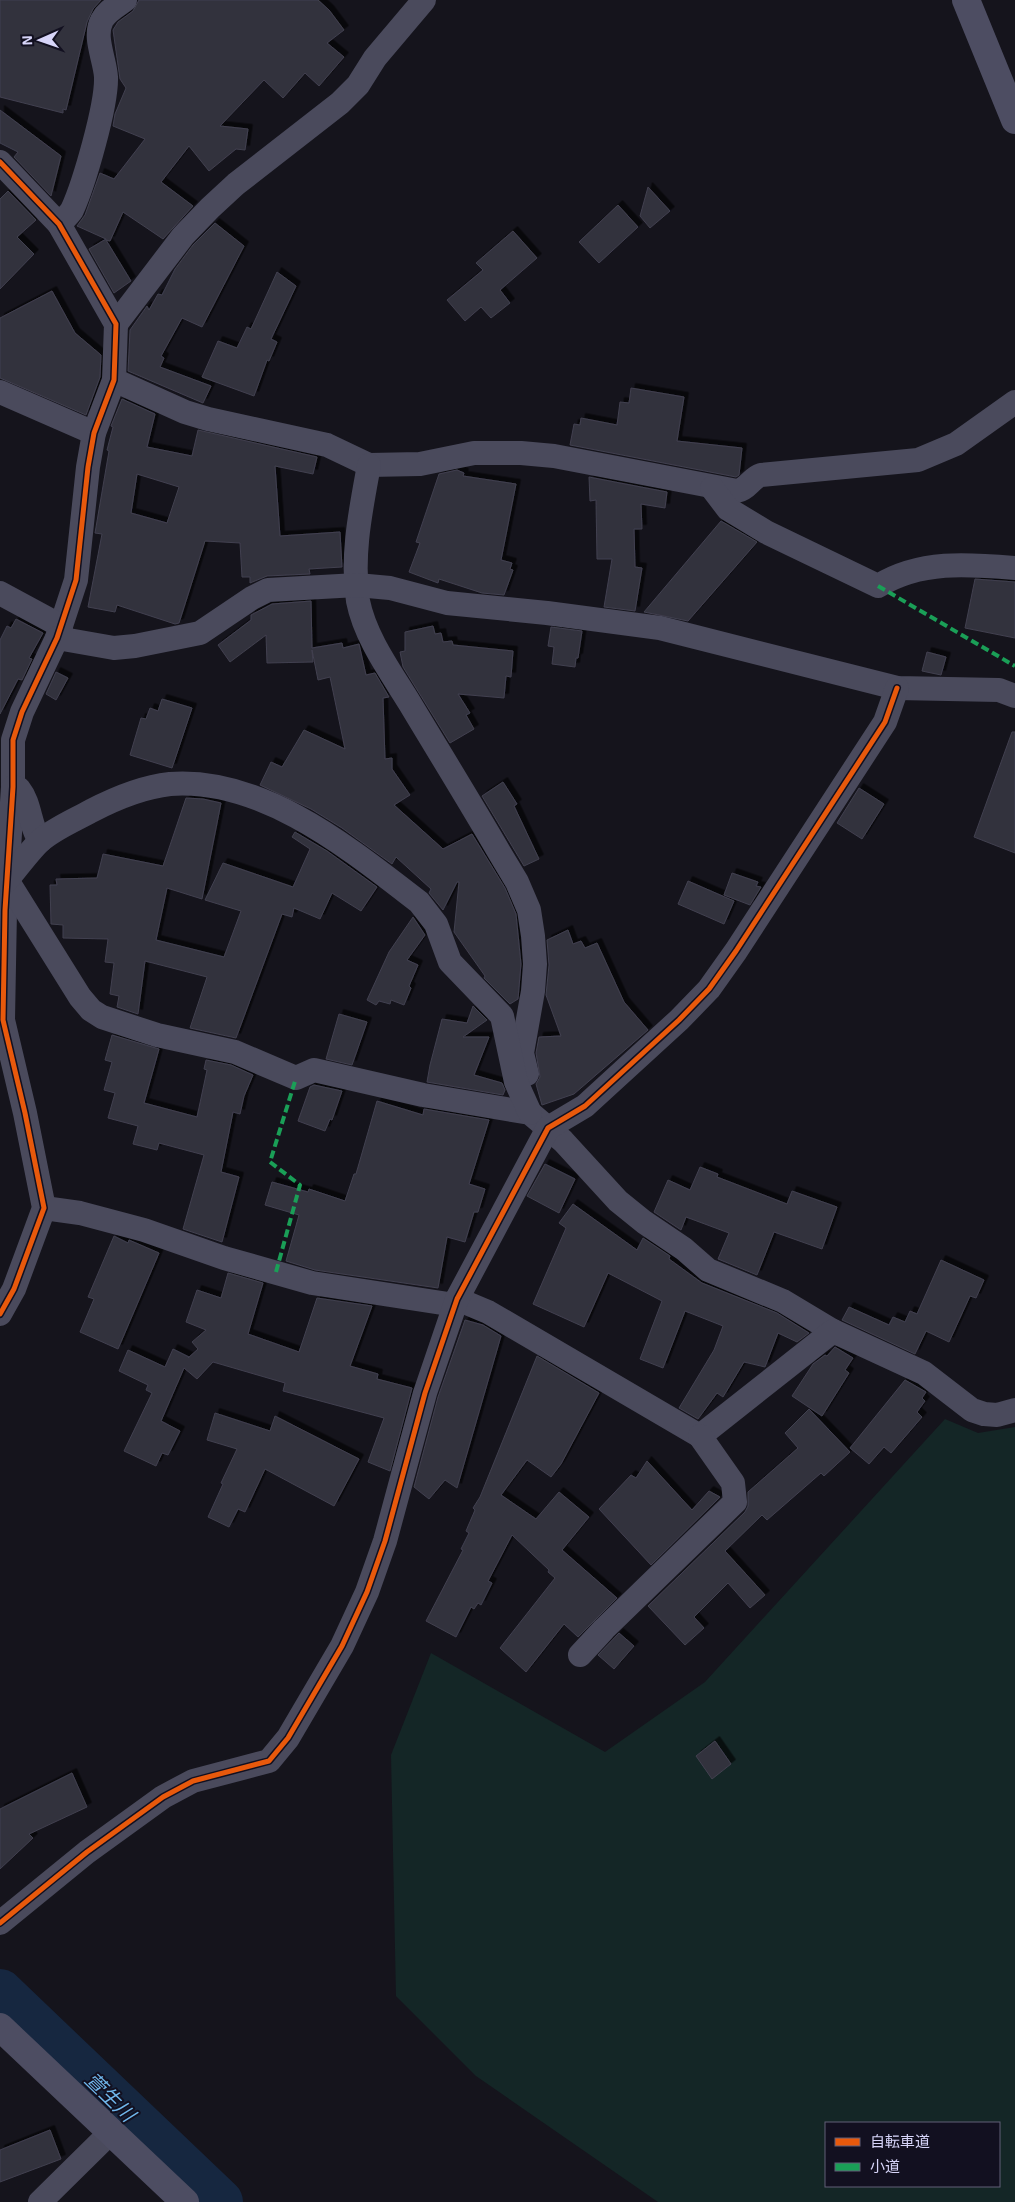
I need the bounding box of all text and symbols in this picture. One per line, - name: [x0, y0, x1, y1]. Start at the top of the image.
- north arrow: [15, 15, 65, 65]
- text: N: [18, 35, 35, 46]
- water label: 萱生川: [81, 2067, 142, 2127]
- legend: [825, 2122, 1000, 2187]
- text: 自転車道: [870, 2132, 930, 2150]
- text: 小道: [870, 2157, 900, 2175]

